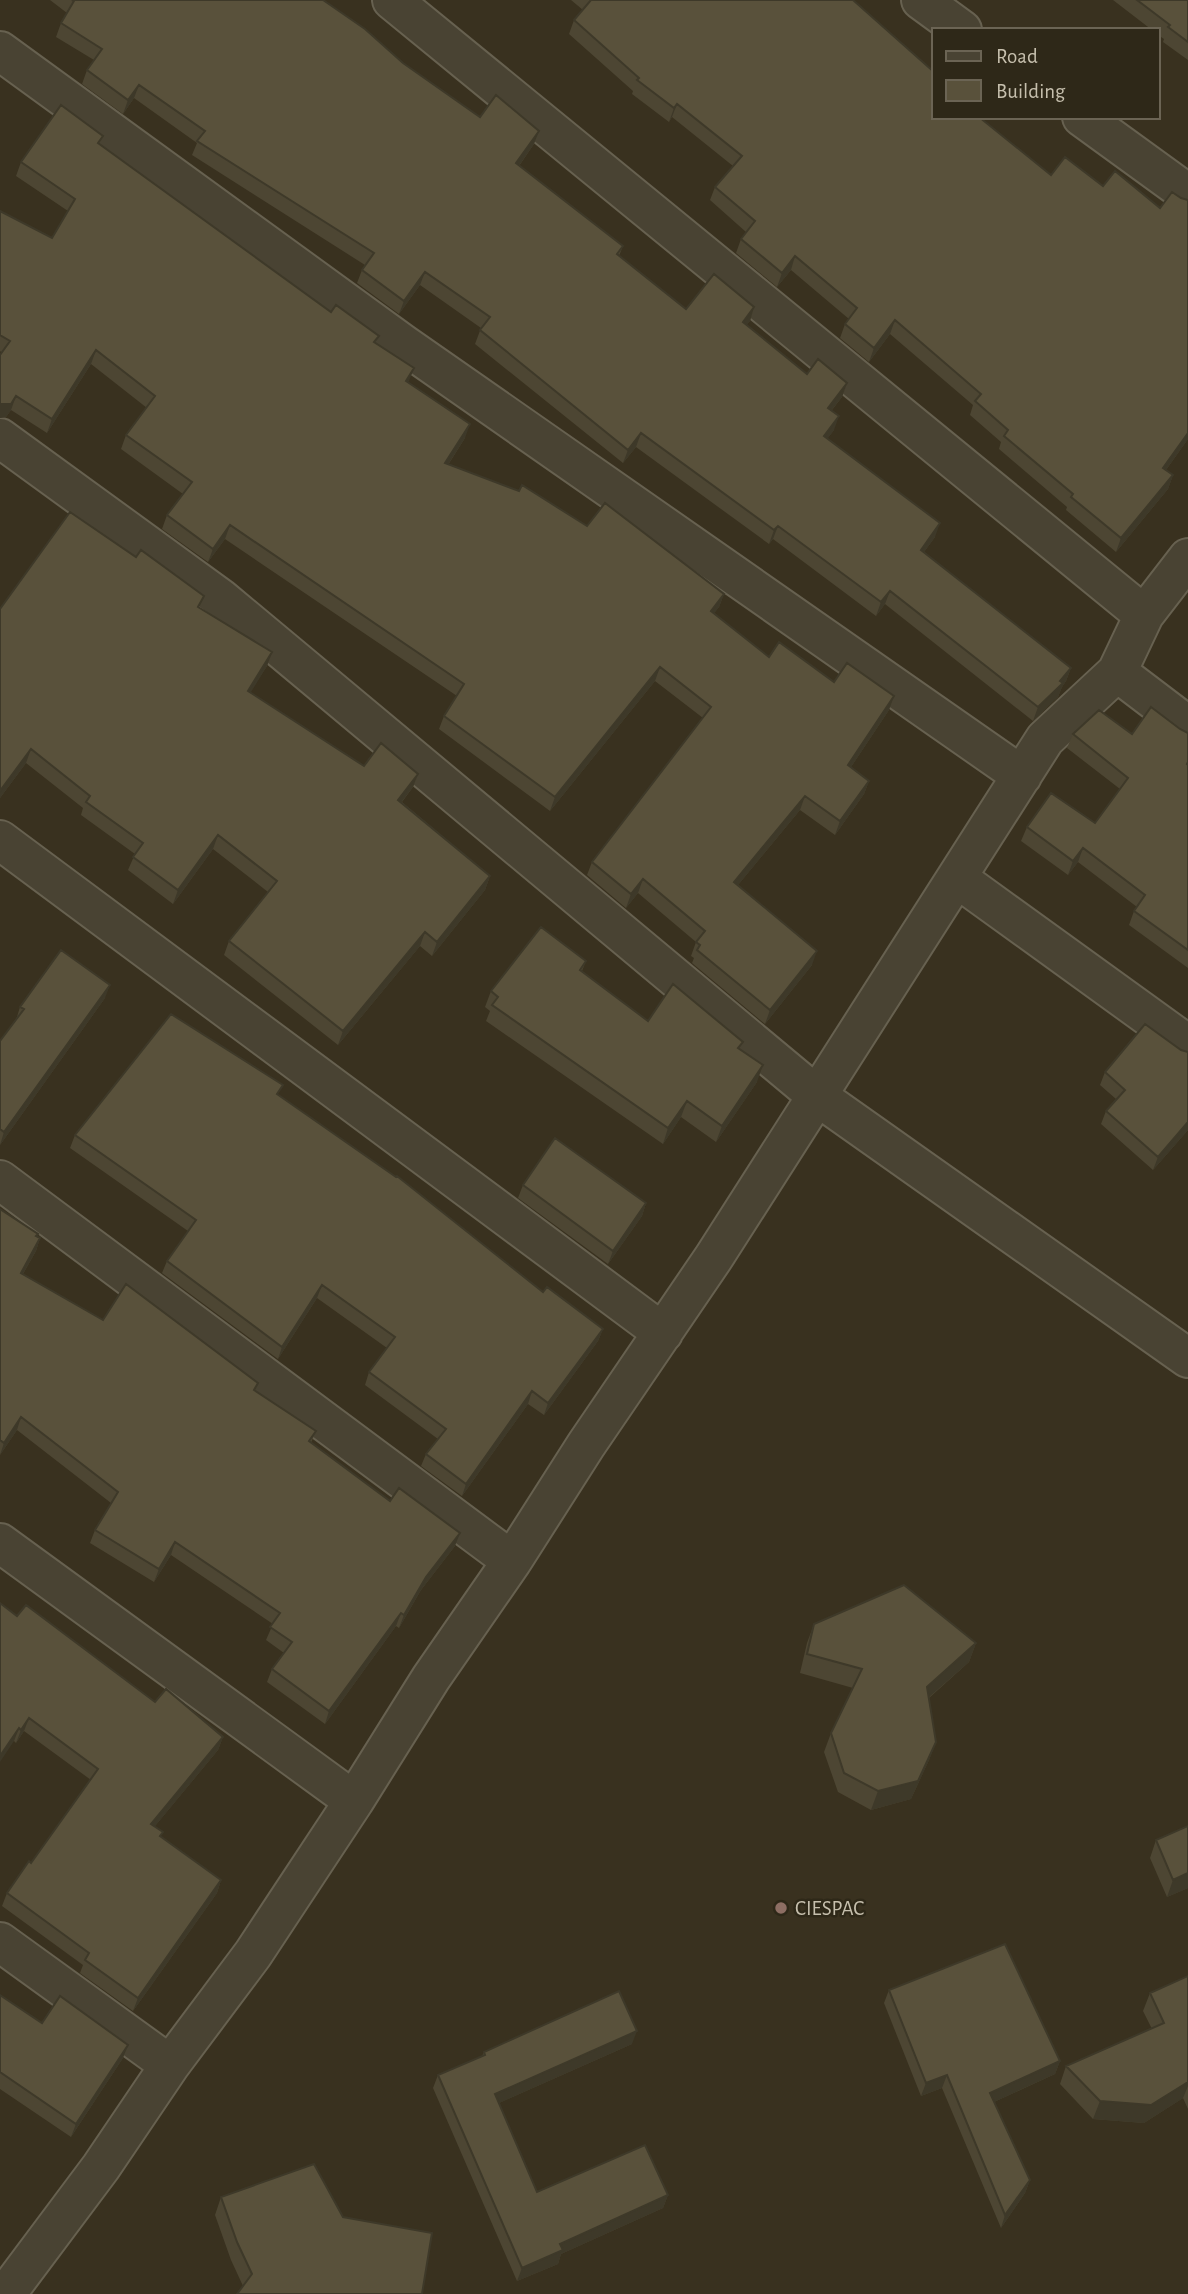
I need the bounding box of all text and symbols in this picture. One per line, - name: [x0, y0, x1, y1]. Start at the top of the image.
- legend: [932, 28, 1160, 119]
- text: Road: [996, 46, 1038, 67]
- text: Building: [996, 81, 1066, 102]
- place label: CIESPAC: [795, 1898, 864, 1919]
- marker: CIESPAC: [773, 1900, 789, 1916]

